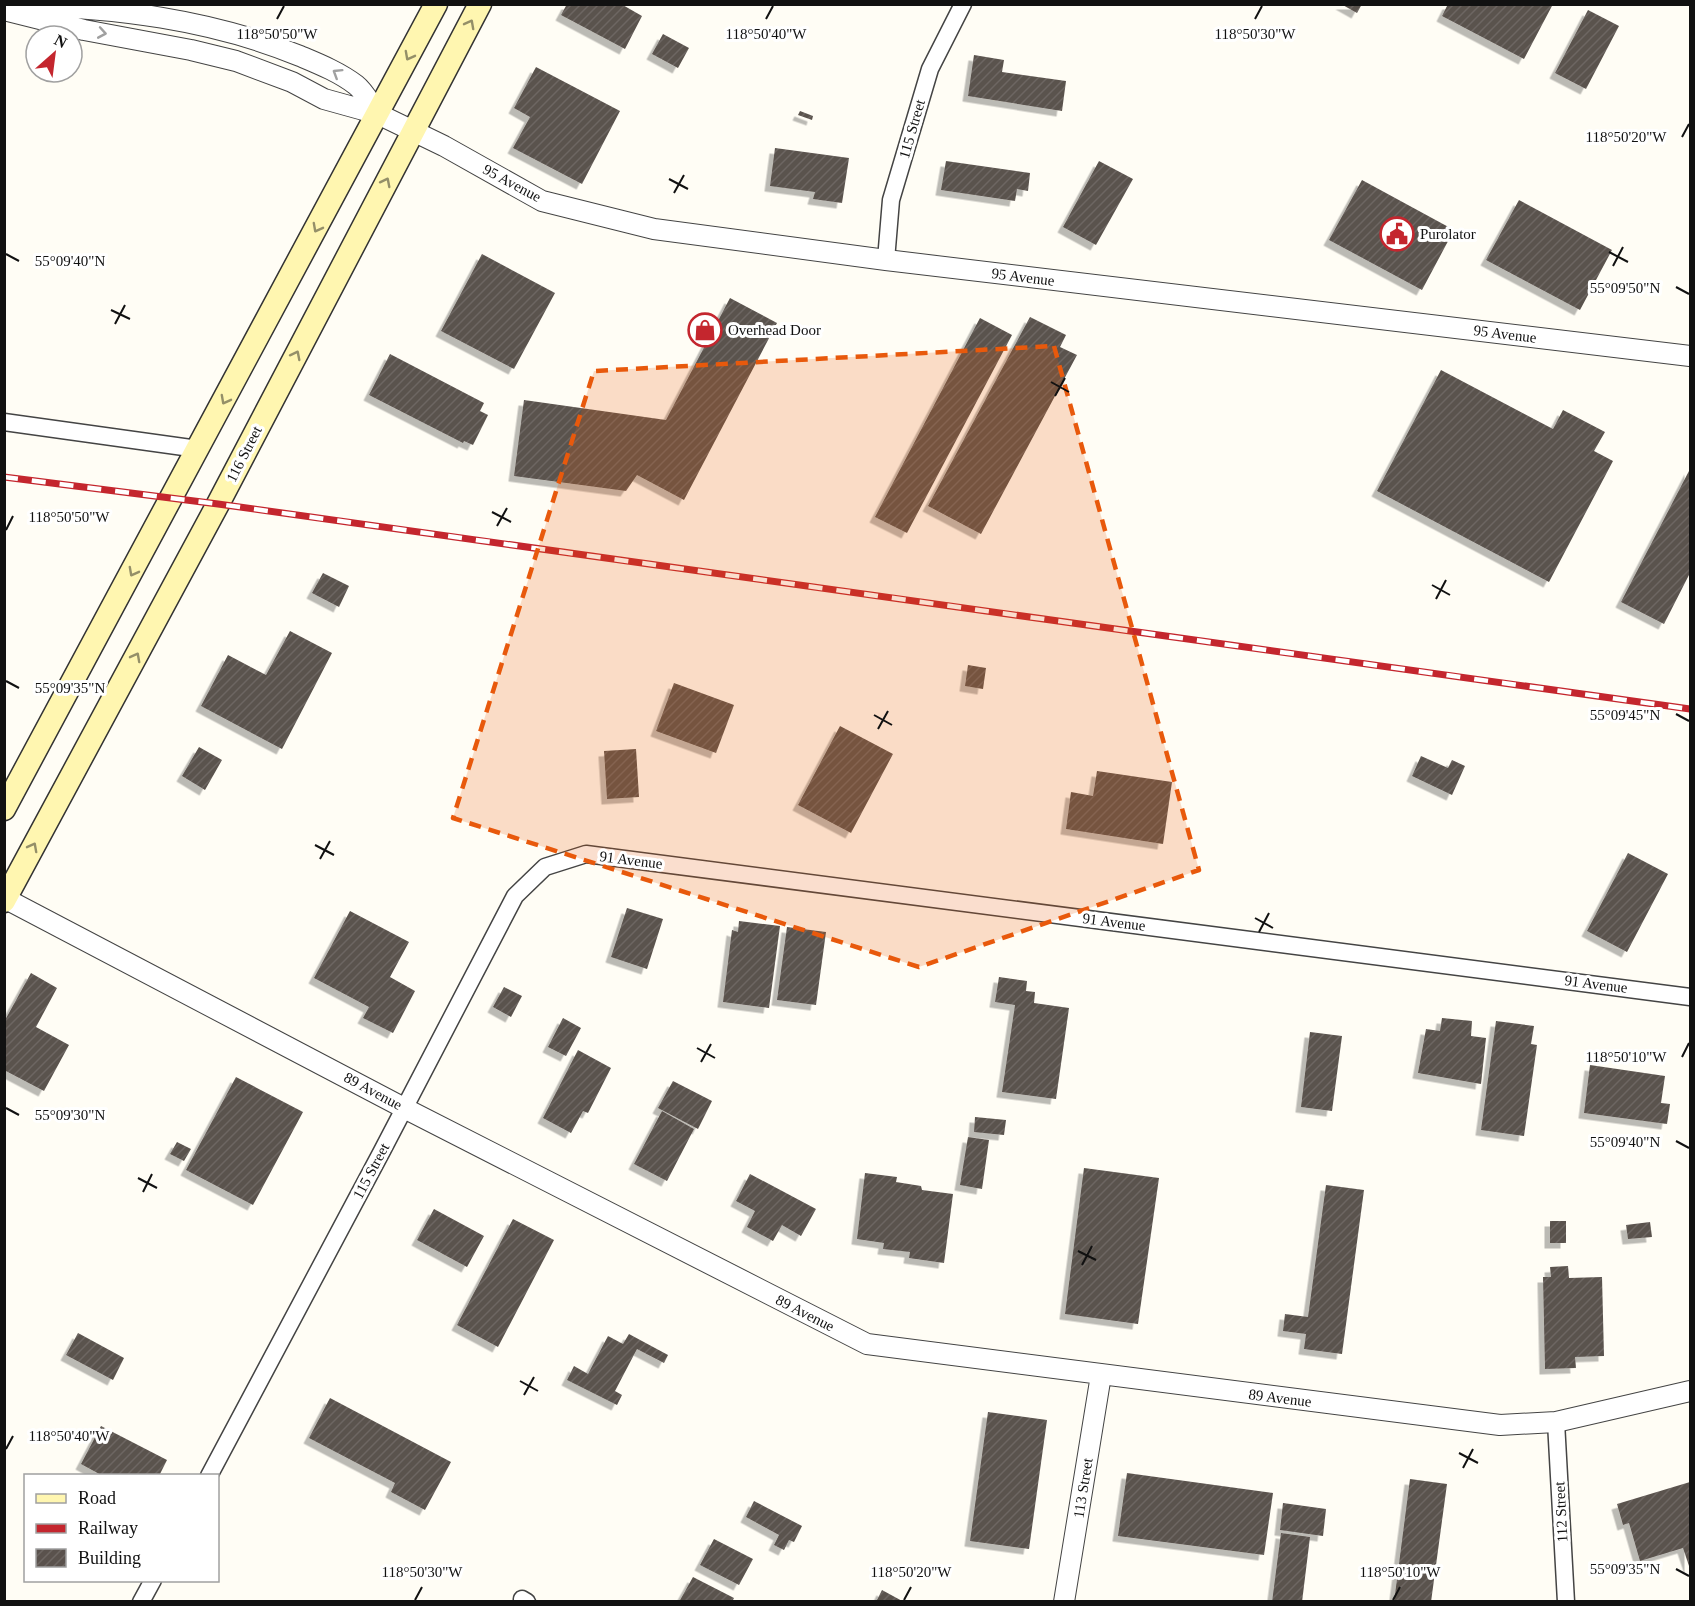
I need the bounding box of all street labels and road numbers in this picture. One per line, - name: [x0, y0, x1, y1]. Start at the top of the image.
- street label: 115 Street: [896, 97, 928, 160]
- street label: 95 Avenue: [480, 161, 544, 205]
- street label: 95 Avenue: [991, 265, 1056, 289]
- street label: 95 Avenue: [1473, 322, 1538, 346]
- street label: 116 Street: [223, 423, 265, 485]
- street label: 91 Avenue: [599, 848, 664, 872]
- street label: 91 Avenue: [1082, 910, 1147, 934]
- street label: 91 Avenue: [1564, 972, 1629, 996]
- street label: 89 Avenue: [341, 1069, 405, 1113]
- street label: 115 Street: [350, 1140, 393, 1202]
- street label: 89 Avenue: [773, 1291, 837, 1335]
- street label: 89 Avenue: [1248, 1386, 1313, 1410]
- street label: 113 Street: [1070, 1456, 1096, 1519]
- street label: 112 Street: [1551, 1480, 1571, 1543]

